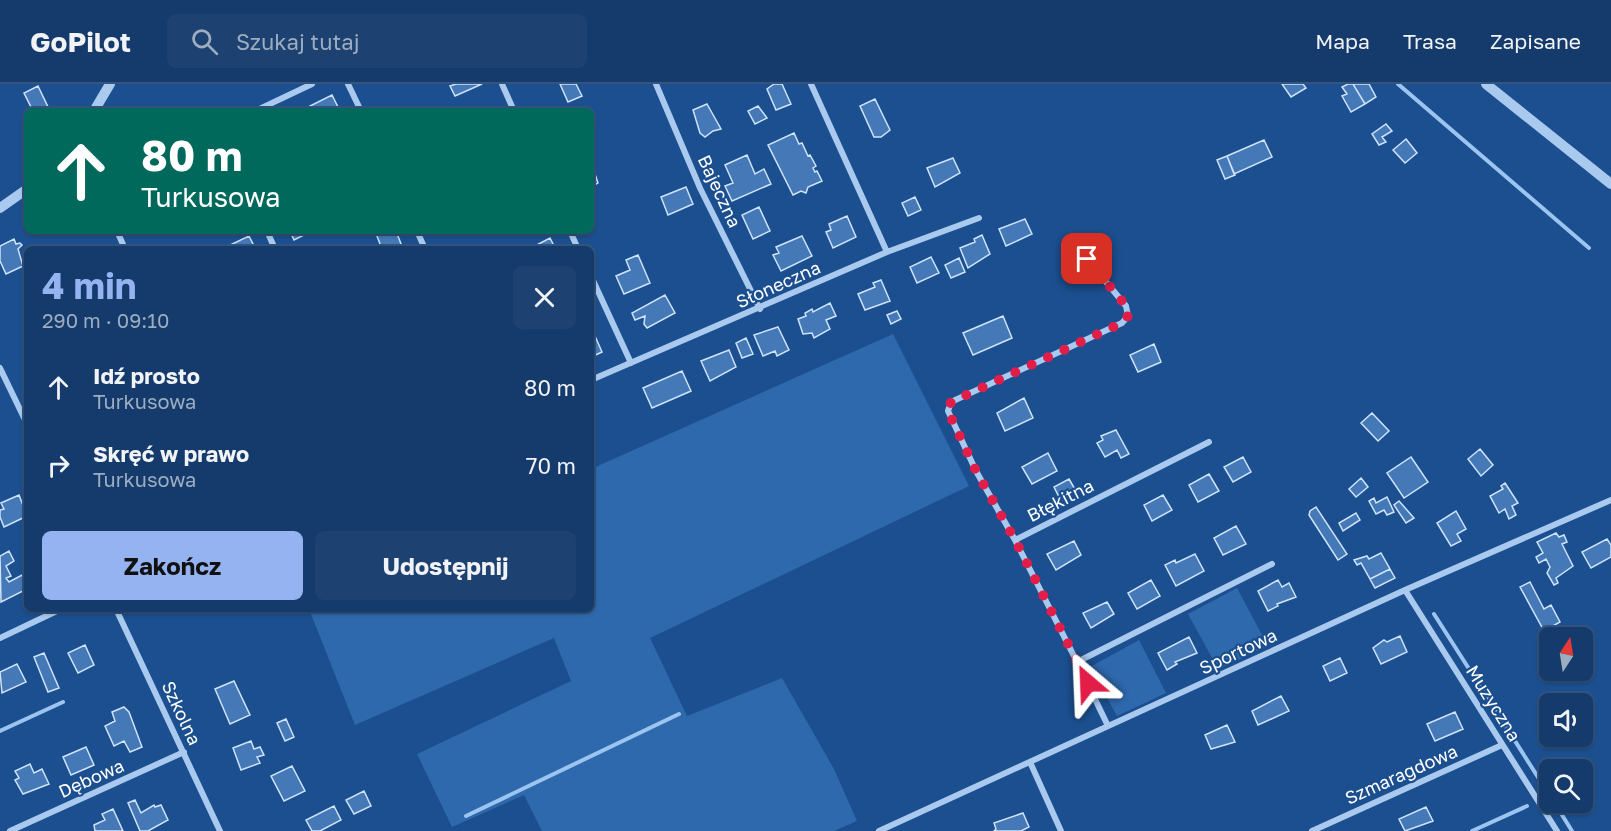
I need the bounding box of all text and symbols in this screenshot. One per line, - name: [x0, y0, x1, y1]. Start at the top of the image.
- search box: [167, 14, 587, 68]
- text: GoPilot: [30, 25, 131, 58]
- icon: search: [188, 25, 221, 58]
- text: Szukaj tutaj: [236, 28, 360, 55]
- text: Mapa: [1315, 28, 1370, 54]
- text: Trasa: [1403, 28, 1457, 54]
- text: Zapisane: [1490, 28, 1581, 54]
- text: 80 m: [141, 130, 242, 180]
- icon: ahead: [42, 132, 120, 210]
- street label: Bajeczna: [694, 151, 746, 231]
- text: Turkusowa: [141, 181, 281, 213]
- pin: [1061, 233, 1112, 284]
- icon: arrive: [1070, 242, 1103, 275]
- street label: Słoneczna: [732, 256, 824, 312]
- text: 4 min: [42, 264, 137, 307]
- button: close: [513, 266, 576, 329]
- text: 290 m · 09:10: [42, 308, 169, 332]
- text: Idź prosto: [93, 362, 200, 389]
- icon: ahead: [42, 371, 75, 404]
- text: 80 m: [524, 374, 576, 401]
- text: Turkusowa: [93, 389, 196, 413]
- text: Skręć w prawo: [93, 440, 249, 467]
- icon: right: [42, 449, 75, 482]
- text: 70 m: [526, 452, 576, 479]
- text: Turkusowa: [93, 467, 196, 491]
- street label: Błękitna: [1023, 474, 1097, 526]
- button: Zakończ: [42, 531, 303, 600]
- button: Udostępnij: [315, 531, 576, 600]
- street label: Sportowa: [1196, 623, 1280, 679]
- north arrow: [1539, 627, 1593, 681]
- map controls: [1539, 627, 1593, 813]
- position arrow: [1056, 651, 1120, 715]
- street label: Muzyczna: [1462, 661, 1526, 745]
- street label: Szkolna: [158, 677, 206, 749]
- button: sound: [1539, 693, 1593, 747]
- street label: Szmaragdowa: [1341, 739, 1461, 809]
- street label: Dębowa: [55, 754, 127, 802]
- button: search: [1539, 759, 1593, 813]

